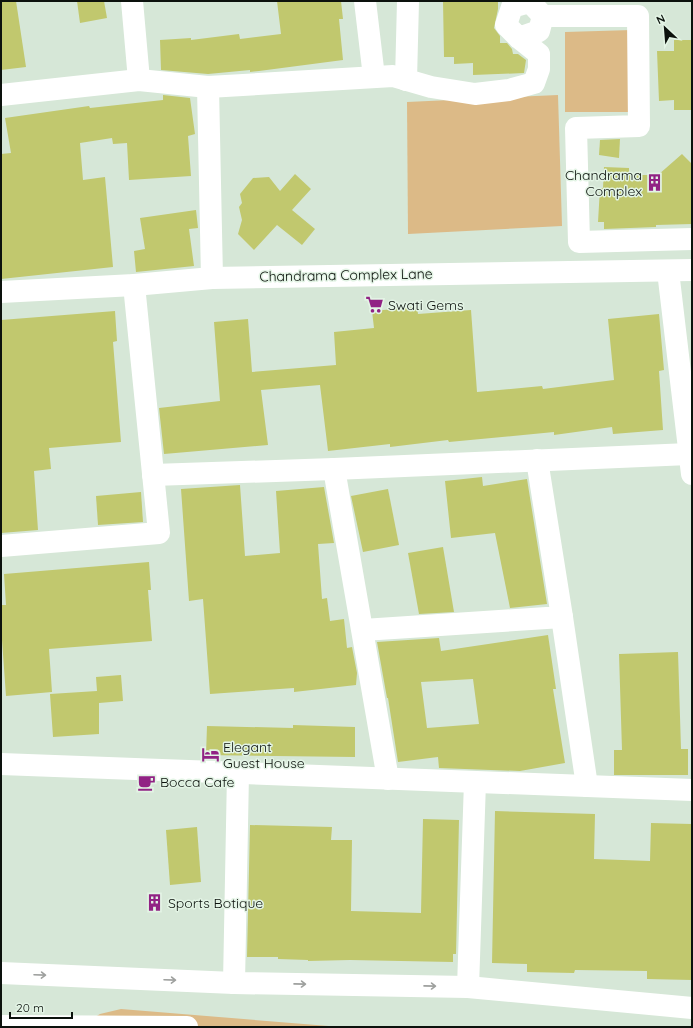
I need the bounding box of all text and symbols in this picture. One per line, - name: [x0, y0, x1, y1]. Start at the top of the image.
- north arrow: [645, 8, 685, 48]
- text: N: [654, 11, 667, 27]
- place label: Chandrama Complex: [565, 166, 642, 200]
- building icon: Chandrama Complex: [645, 173, 665, 193]
- street label: Chandrama Complex Lane: [259, 264, 433, 286]
- supermarket icon: Swati Gems: [365, 295, 385, 315]
- place label: Swati Gems: [388, 296, 463, 314]
- place label: Elegant Guest House: [223, 738, 305, 772]
- hotel icon: Elegant Guest House: [200, 745, 220, 765]
- cafe icon: Bocca Cafe: [137, 772, 157, 792]
- place label: Bocca Cafe: [160, 773, 235, 791]
- building icon: Sports Botique: [145, 893, 165, 913]
- place label: Sports Botique: [168, 894, 263, 912]
- one-way arrow: [33, 971, 46, 978]
- one-way arrow: [163, 976, 176, 984]
- one-way arrow: [293, 980, 306, 988]
- one-way arrow: [423, 982, 436, 990]
- scale bar: [10, 994, 72, 1020]
- text: 20 m: [16, 1000, 44, 1015]

